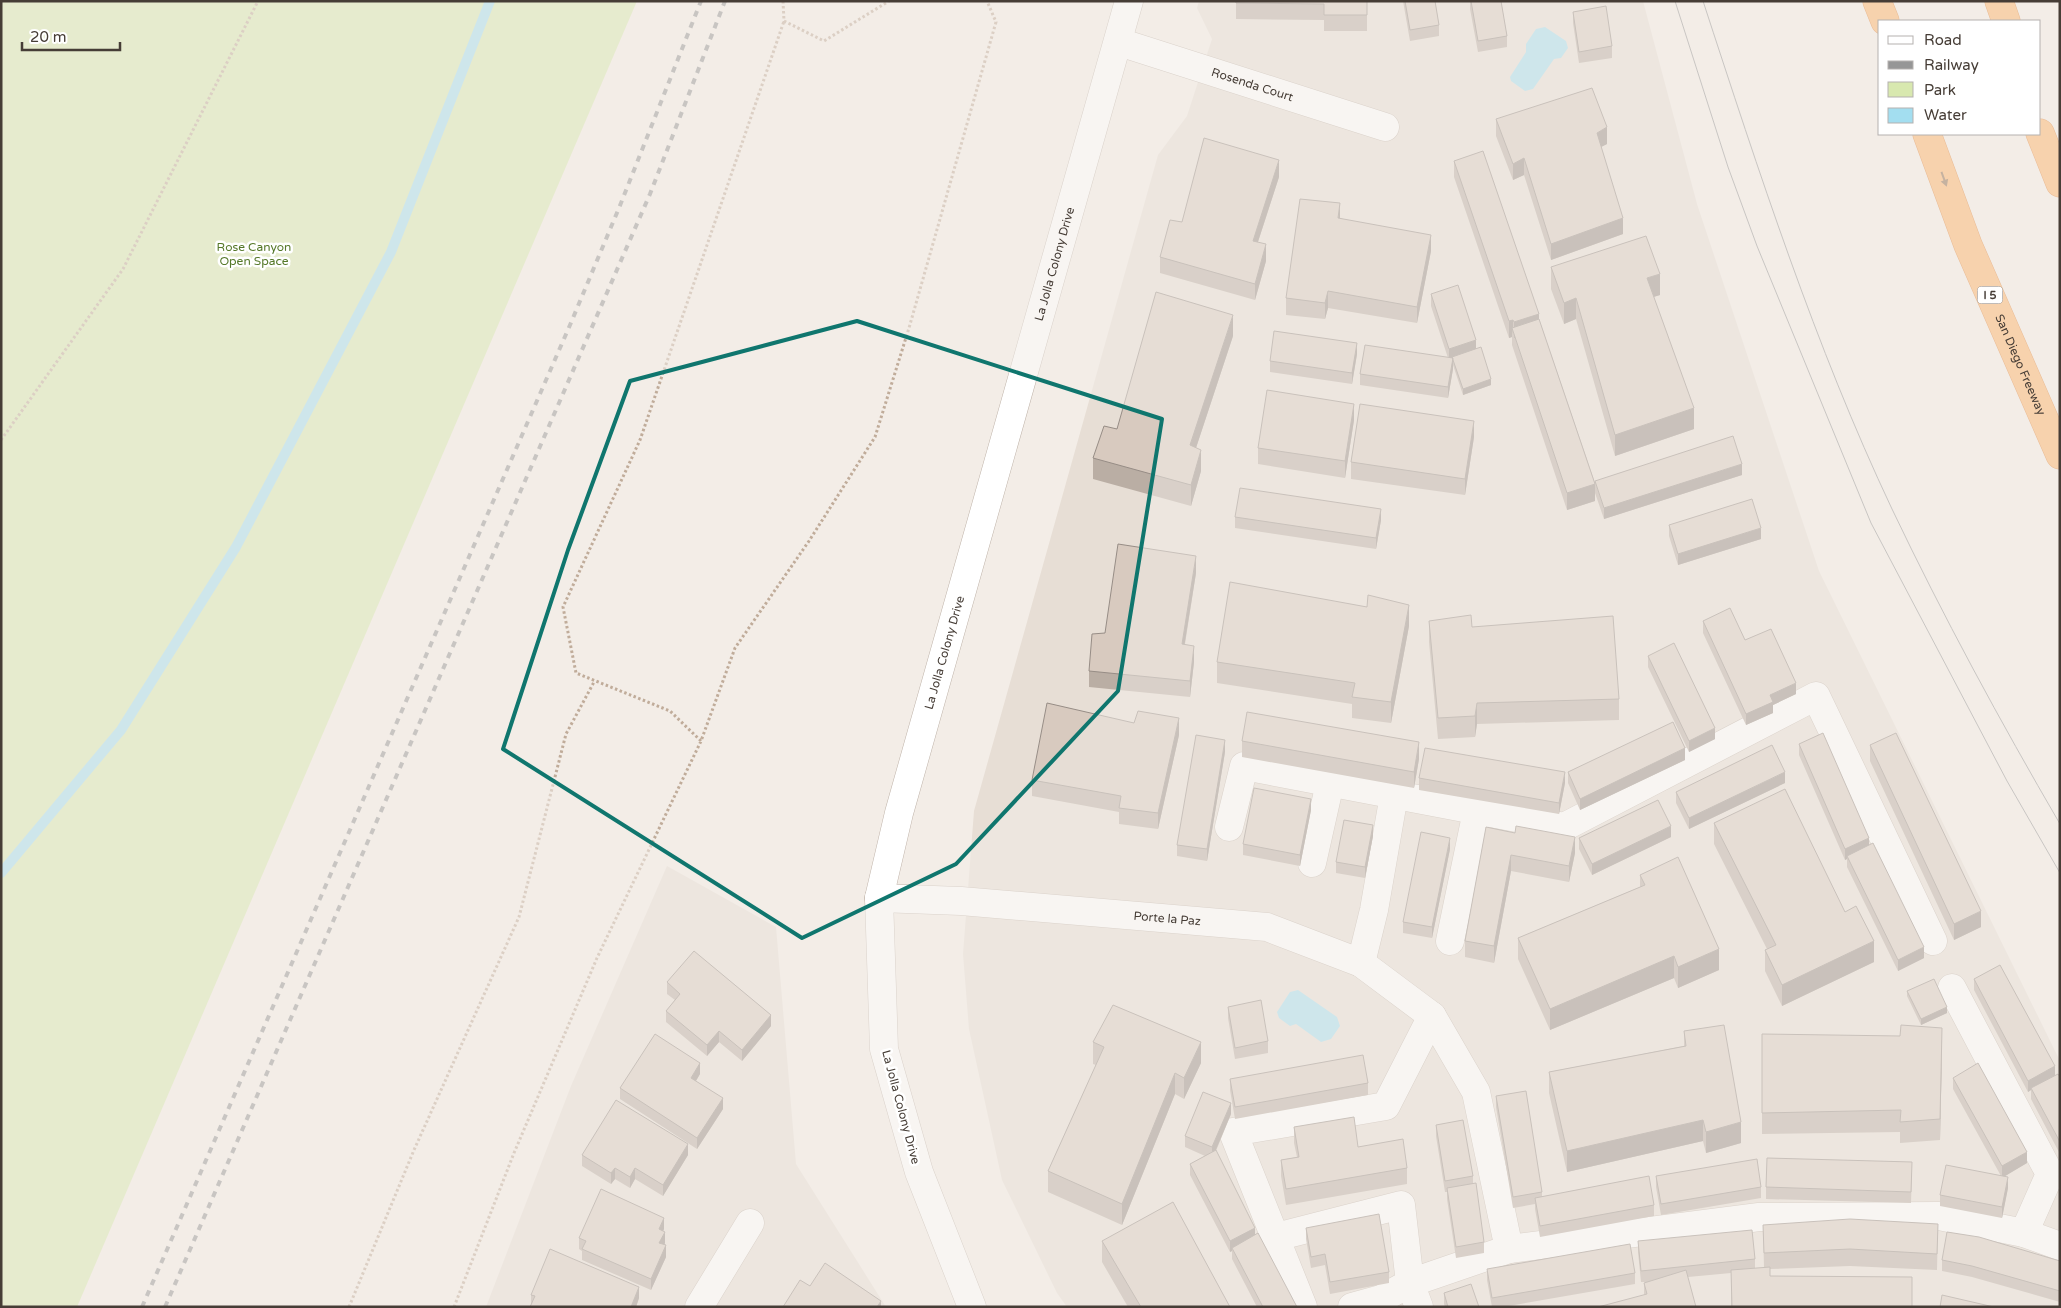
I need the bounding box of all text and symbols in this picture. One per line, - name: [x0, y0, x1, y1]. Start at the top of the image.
- scale bar: [22, 20, 120, 52]
- legend: [1878, 20, 2041, 135]
- text: 20 m: [30, 28, 67, 46]
- text: Road: [1924, 31, 1962, 49]
- text: Railway: [1924, 56, 1979, 74]
- street label: Rosenda Court: [1210, 65, 1295, 104]
- text: Park: [1924, 81, 1956, 99]
- text: Water: [1924, 106, 1967, 124]
- one-way arrow: [1940, 172, 1948, 187]
- street label: La Jolla Colony Drive: [1032, 205, 1077, 322]
- park label: Rose Canyon Open Space: [217, 240, 291, 268]
- road number: I 5: [1978, 286, 2002, 304]
- street label: San Diego Freeway: [1992, 312, 2049, 418]
- street label: La Jolla Colony Drive: [922, 594, 967, 711]
- street label: Porte la Paz: [1133, 909, 1202, 928]
- street label: La Jolla Colony Drive: [879, 1048, 923, 1166]

